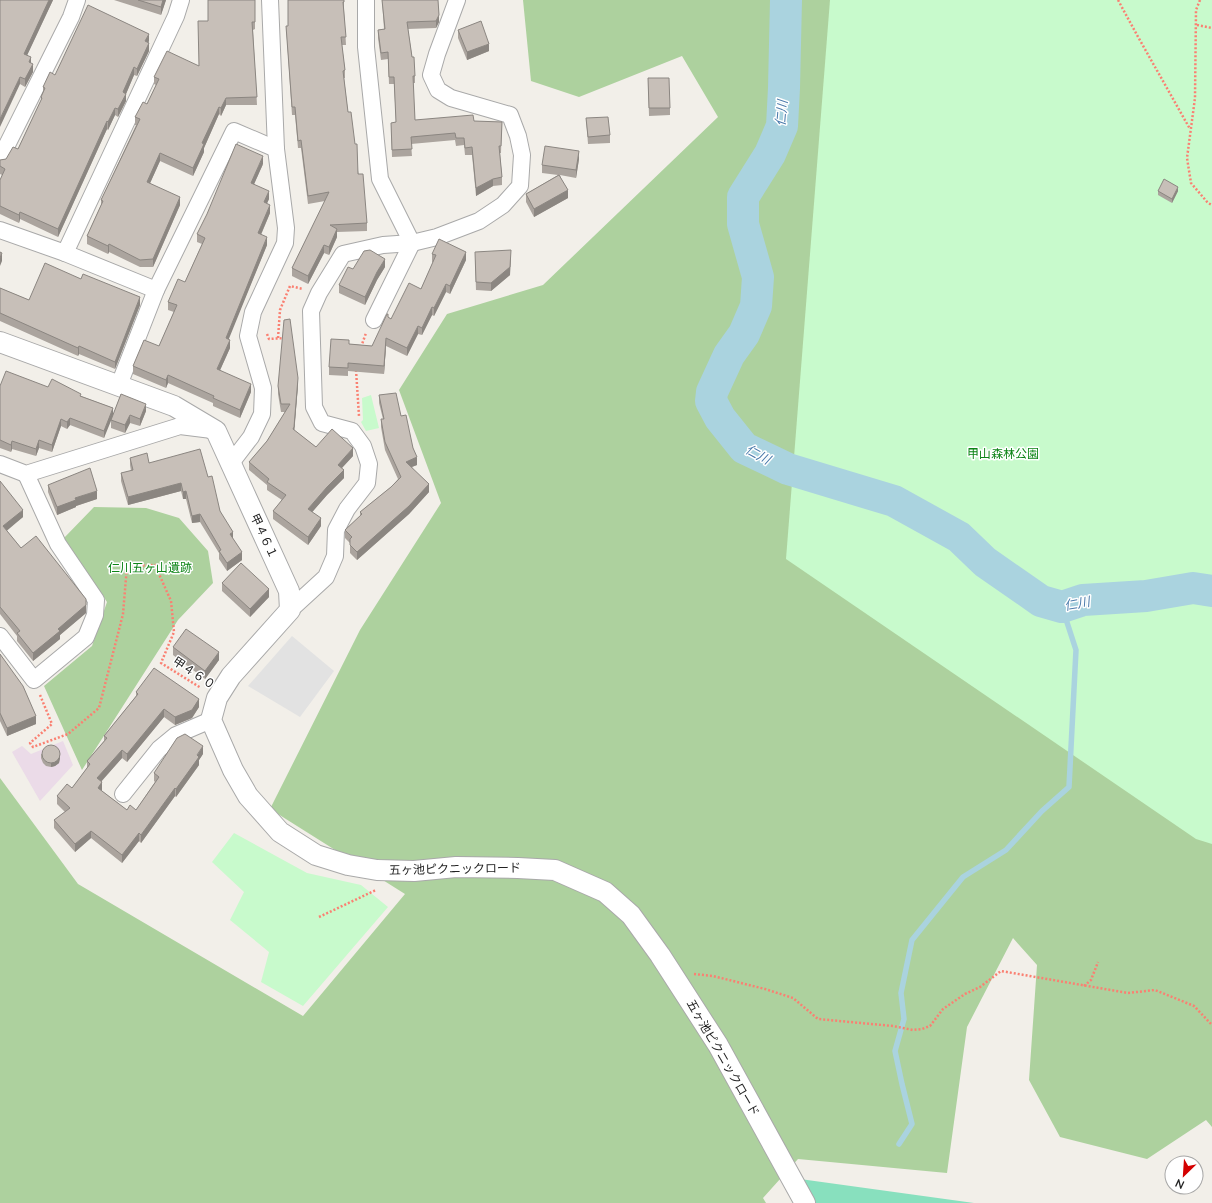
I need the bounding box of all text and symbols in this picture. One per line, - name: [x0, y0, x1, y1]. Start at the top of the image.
- water label: 仁川: [772, 97, 790, 127]
- water label: 仁川: [743, 441, 775, 468]
- park label: 甲山森林公園: [967, 446, 1039, 461]
- street label: 甲４６１: [248, 511, 281, 561]
- park label: 仁川五ヶ山遺跡: [108, 560, 192, 575]
- water label: 仁川: [1063, 593, 1093, 613]
- street label: 甲４６０: [170, 653, 218, 692]
- street label: 五ヶ池ピクニックロード: [389, 860, 521, 877]
- street label: 五ヶ池ピクニックロード: [684, 997, 763, 1119]
- north arrow: [1164, 1155, 1204, 1195]
- text: N: [1173, 1177, 1186, 1192]

